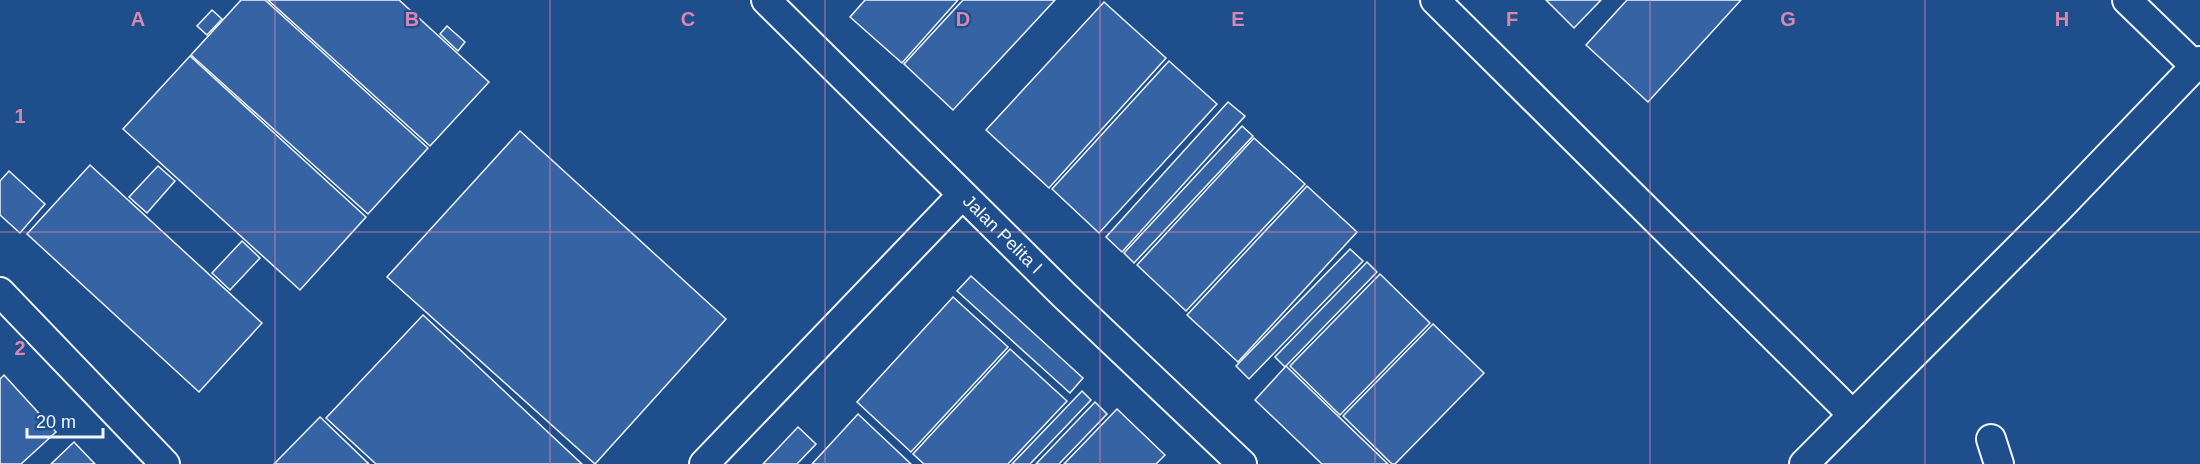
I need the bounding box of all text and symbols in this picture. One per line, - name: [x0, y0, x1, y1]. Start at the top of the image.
- text: A: [131, 8, 145, 30]
- text: B: [405, 8, 419, 30]
- text: C: [681, 8, 695, 30]
- text: D: [956, 8, 970, 30]
- text: E: [1231, 8, 1245, 30]
- text: F: [1506, 8, 1518, 30]
- text: G: [1780, 8, 1796, 30]
- text: H: [2055, 8, 2069, 30]
- text: 1: [14, 105, 26, 127]
- street label: Jalan Pelita I: [959, 191, 1046, 278]
- text: 2: [14, 337, 26, 359]
- scale bar: [27, 401, 104, 439]
- text: 20 m: [36, 412, 76, 432]

